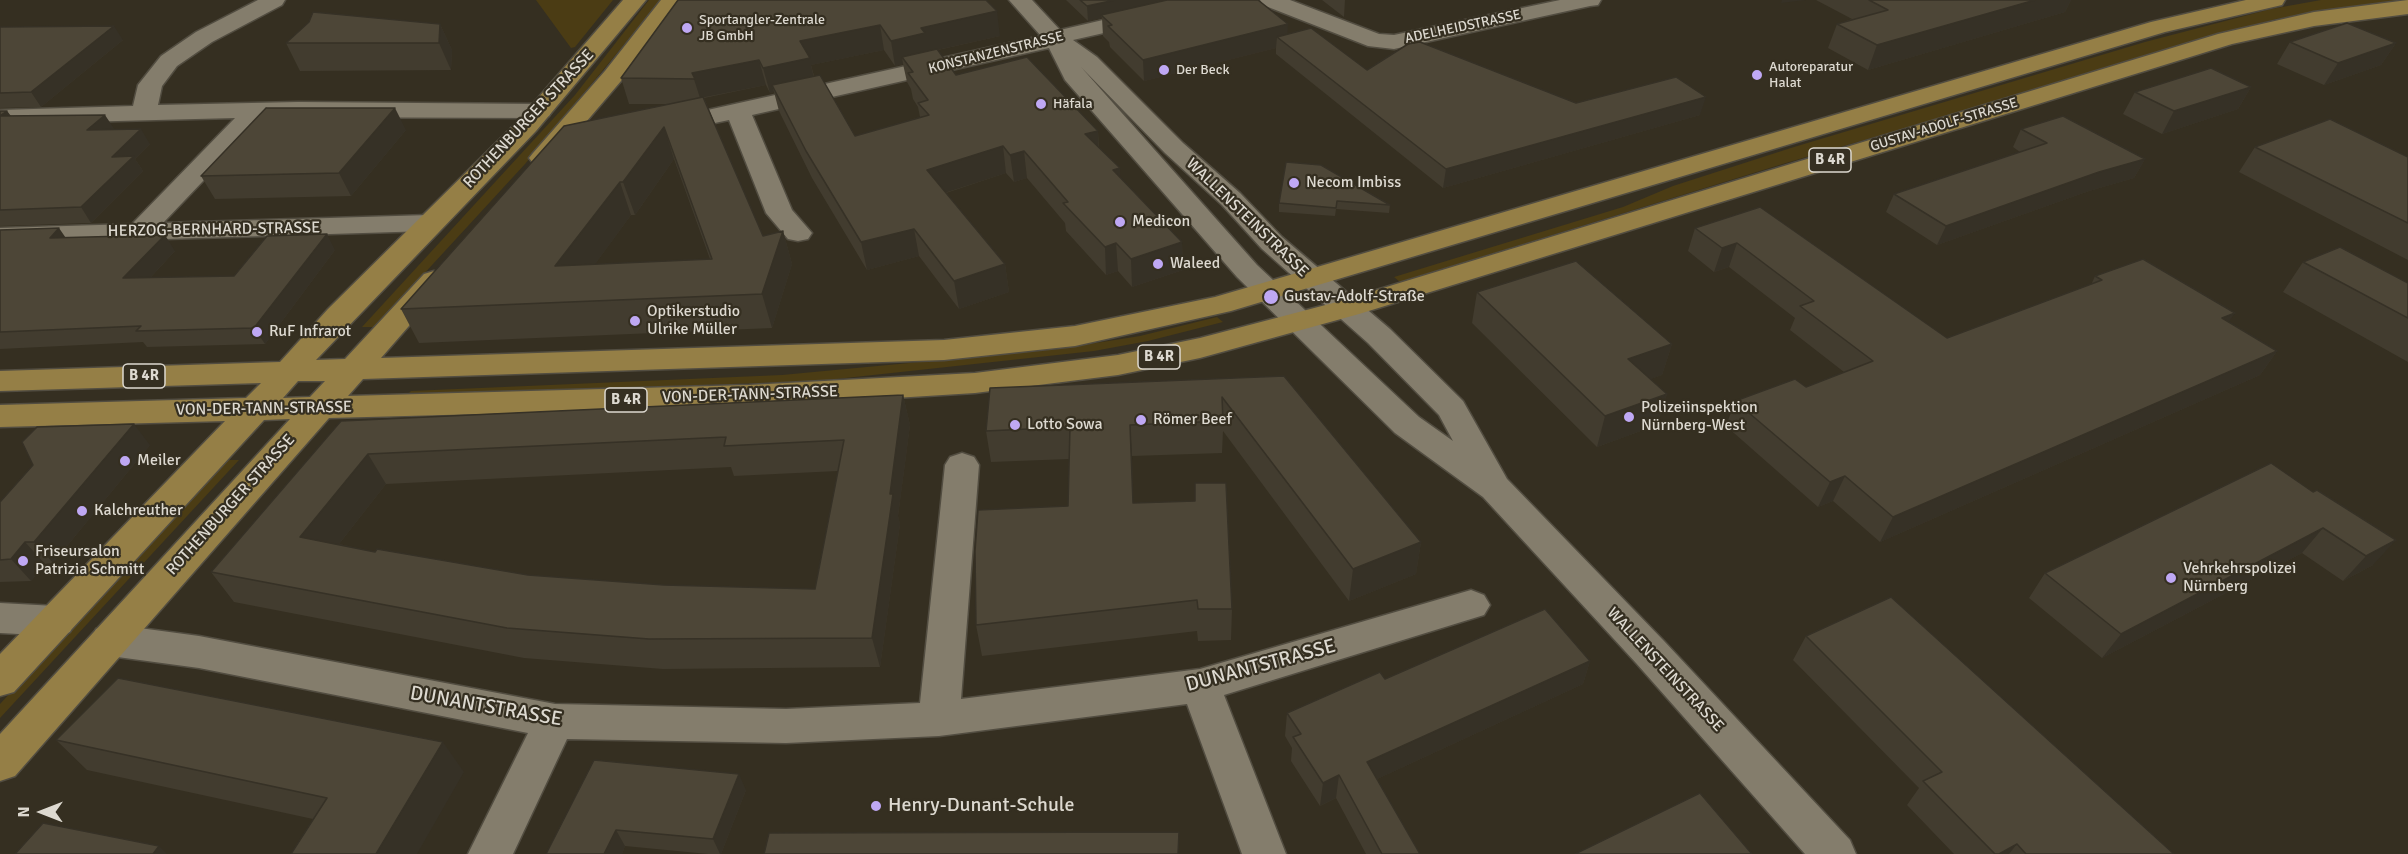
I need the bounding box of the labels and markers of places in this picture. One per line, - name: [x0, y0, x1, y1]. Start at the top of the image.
- place label: Sportangler-Zentrale JB GmbH: [699, 12, 825, 44]
- marker: Sportangler-Zentrale JB GmbH: [680, 21, 694, 35]
- place label: Autoreparatur Halat: [1769, 59, 1853, 92]
- place label: Der Beck: [1176, 62, 1229, 78]
- marker: Der Beck: [1157, 63, 1171, 77]
- marker: Autoreparatur Halat: [1750, 68, 1764, 82]
- place label: Häfala: [1053, 96, 1093, 112]
- marker: Häfala: [1034, 97, 1048, 111]
- place label: Necom Imbiss: [1306, 173, 1401, 193]
- marker: Necom Imbiss: [1287, 176, 1301, 190]
- place label: Medicon: [1132, 212, 1190, 232]
- marker: Medicon: [1113, 215, 1127, 229]
- place label: Waleed: [1170, 254, 1220, 274]
- marker: Waleed: [1151, 257, 1165, 271]
- place label: Gustav-Adolf-Straße: [1284, 287, 1425, 307]
- marker: Gustav-Adolf-Straße: [1262, 288, 1280, 306]
- place label: Optikerstudio Ulrike Müller: [647, 302, 740, 340]
- marker: Optikerstudio Ulrike Müller: [628, 314, 642, 328]
- place label: RuF Infrarot: [269, 322, 351, 342]
- marker: RuF Infrarot: [250, 325, 264, 339]
- place label: Polizeiinspektion Nürnberg-West: [1641, 398, 1758, 436]
- place label: Römer Beef: [1153, 410, 1232, 430]
- marker: Polizeiinspektion Nürnberg-West: [1622, 410, 1636, 424]
- marker: Römer Beef: [1134, 413, 1148, 427]
- place label: Lotto Sowa: [1027, 415, 1103, 435]
- marker: Lotto Sowa: [1008, 418, 1022, 432]
- place label: Meiler: [137, 451, 181, 471]
- marker: Meiler: [118, 454, 132, 468]
- place label: Kalchreuther: [94, 501, 183, 521]
- marker: Kalchreuther: [75, 504, 89, 518]
- place label: Friseursalon Patrizia Schmitt: [35, 542, 144, 580]
- marker: Friseursalon Patrizia Schmitt: [16, 554, 30, 568]
- place label: Vehrkehrspolizei Nürnberg: [2183, 559, 2296, 597]
- marker: Vehrkehrspolizei Nürnberg: [2164, 571, 2178, 585]
- place label: Henry-Dunant-Schule: [888, 794, 1075, 818]
- marker: Henry-Dunant-Schule: [869, 799, 883, 813]

